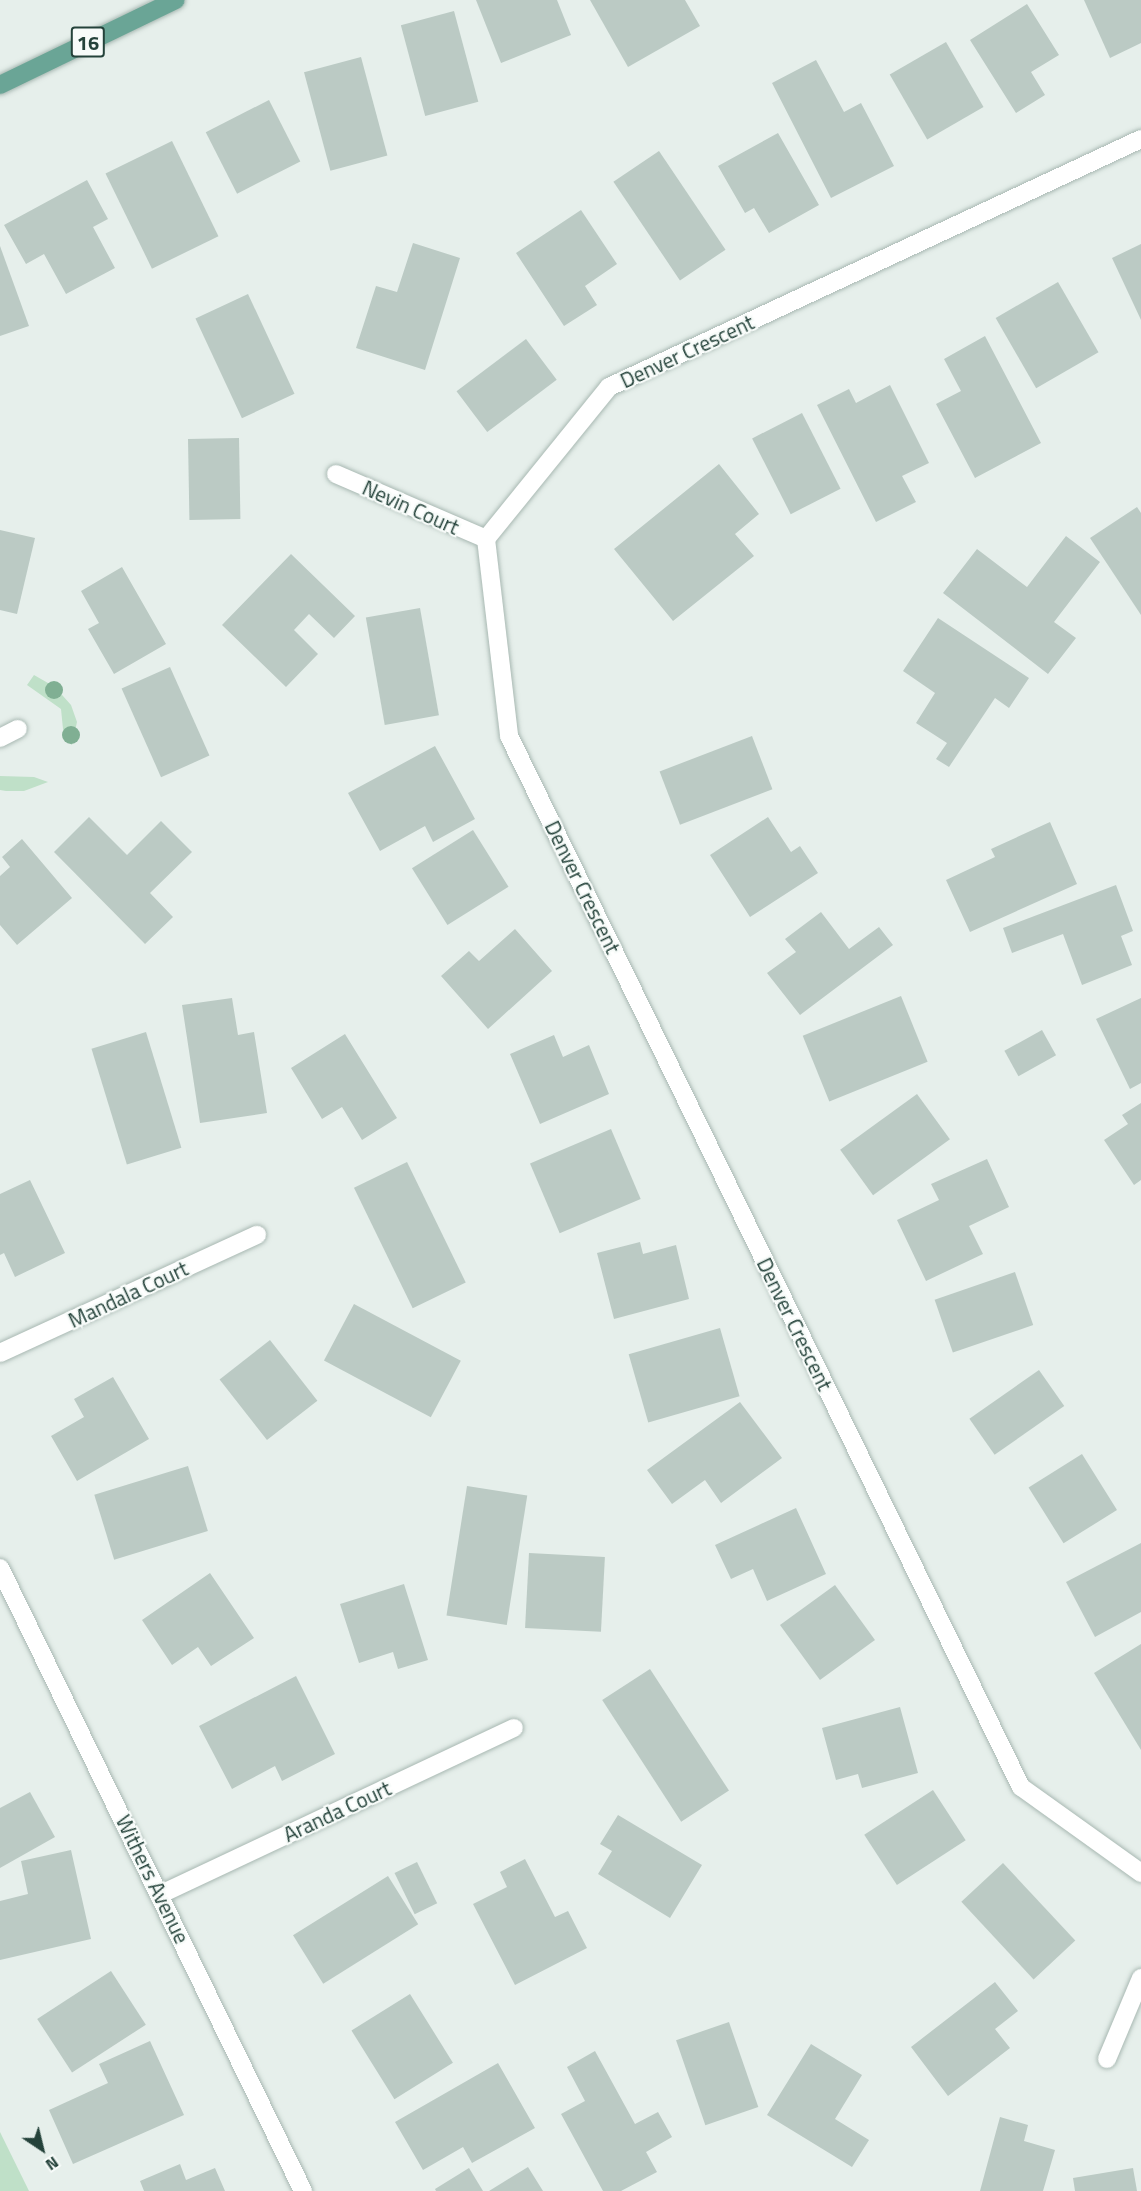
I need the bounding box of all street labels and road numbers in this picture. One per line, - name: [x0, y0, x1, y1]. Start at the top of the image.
- road number: 16: [70, 25, 106, 59]
- street label: Denver Crescent: [616, 309, 758, 393]
- street label: Nevin Court: [359, 474, 463, 540]
- street label: Denver Crescent: [540, 816, 626, 958]
- street label: Denver Crescent: [752, 1253, 838, 1395]
- street label: Mandala Court: [64, 1255, 192, 1333]
- street label: Aranda Court: [279, 1775, 395, 1847]
- street label: Withers Avenue: [111, 1811, 195, 1947]

